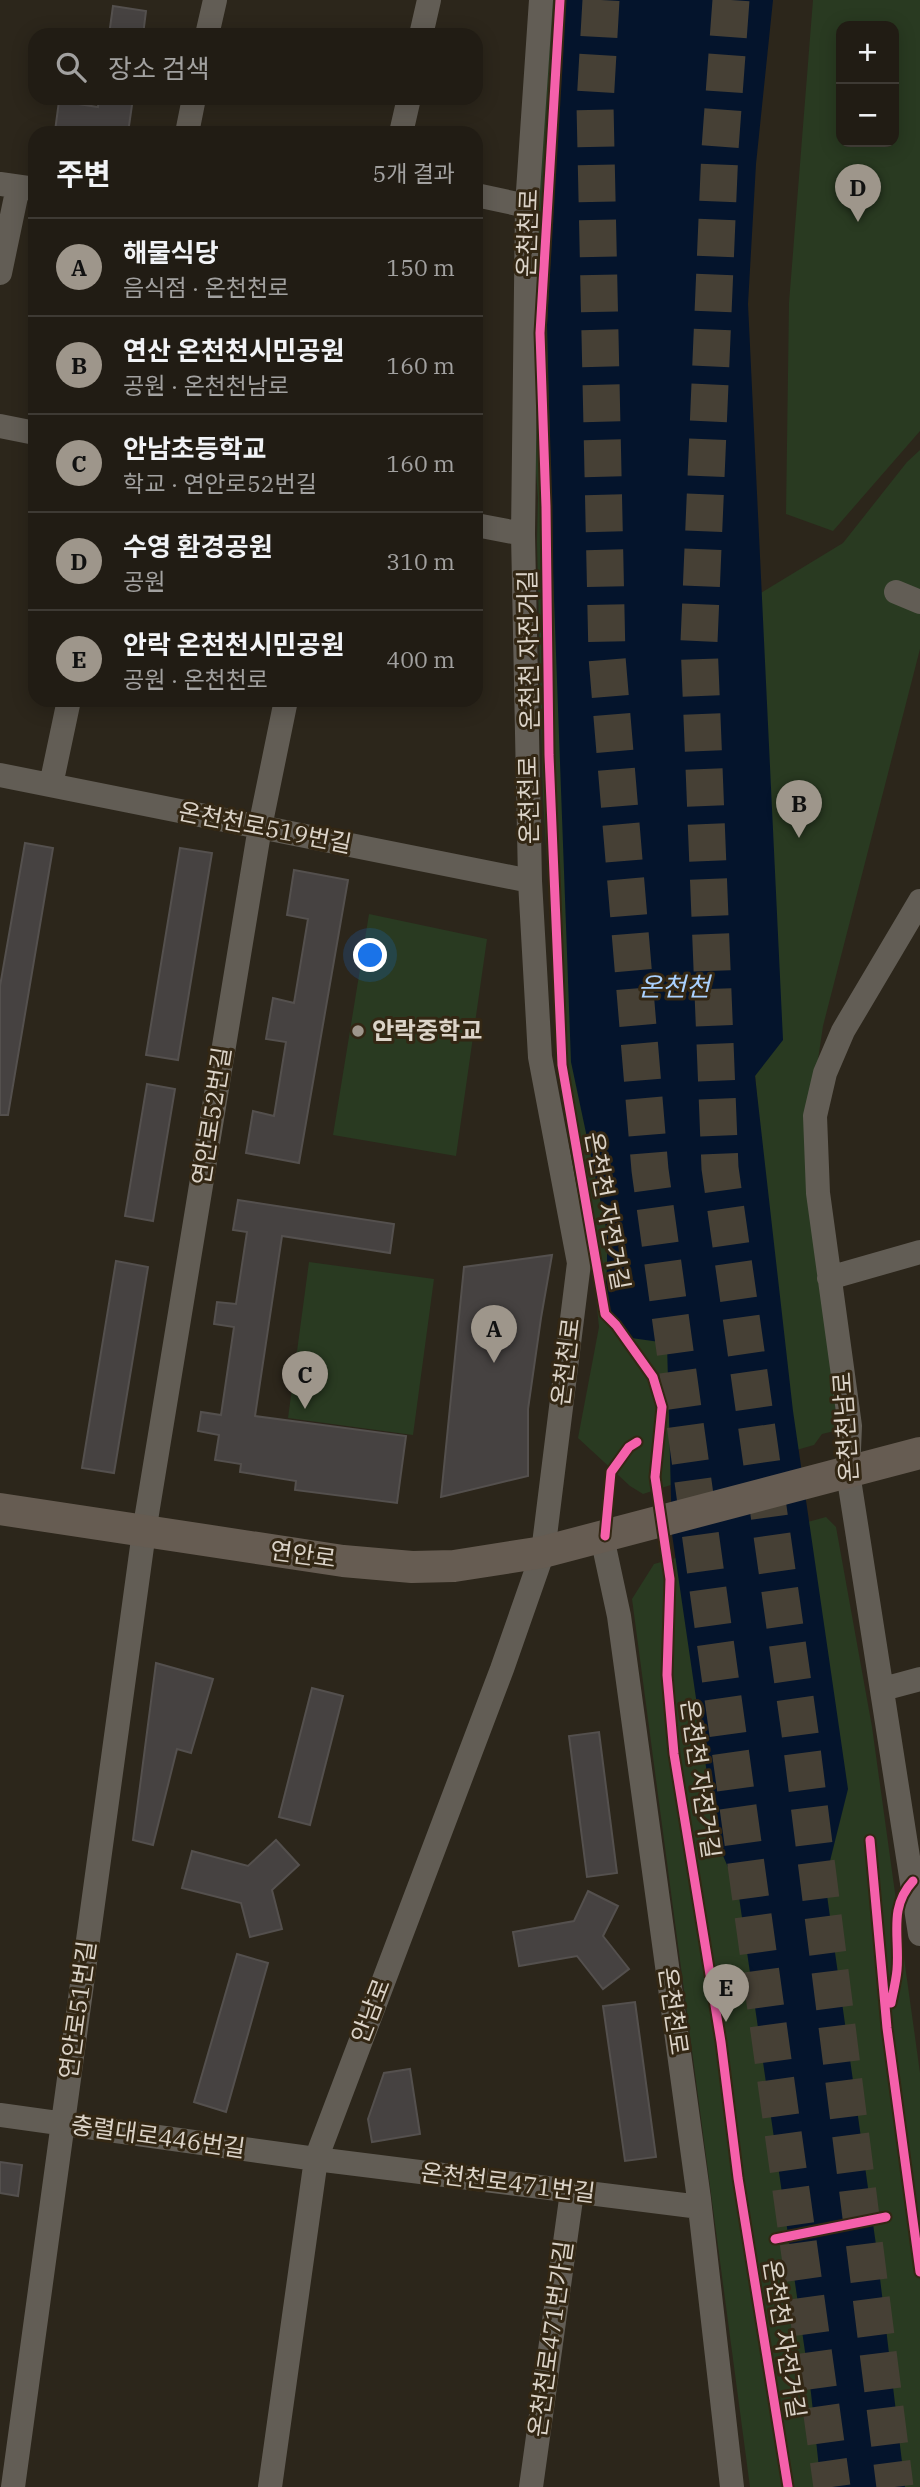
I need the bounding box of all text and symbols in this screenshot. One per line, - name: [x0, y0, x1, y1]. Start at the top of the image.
- map controls: [836, 21, 899, 147]
- button: +: [836, 21, 899, 84]
- search box: [28, 28, 483, 105]
- icon: search: [52, 48, 90, 86]
- text: 장소 검색: [108, 51, 210, 85]
- button: −: [836, 84, 899, 147]
- text: 주변: [56, 154, 111, 193]
- text: 5개 결과: [372, 158, 455, 188]
- pin: D: [835, 164, 881, 222]
- street label: 온천천로: [509, 188, 545, 278]
- text: 해물식당: [123, 235, 219, 269]
- text: A: [71, 252, 87, 282]
- text: 150 m: [386, 252, 455, 282]
- text: 음식점 · 온천천로: [123, 272, 289, 302]
- text: 연산 온천천시민공원: [123, 333, 344, 367]
- text: B: [71, 350, 87, 380]
- text: 160 m: [386, 350, 455, 380]
- text: 공원 · 온천천남로: [123, 370, 289, 400]
- text: 안남초등학교: [123, 431, 267, 465]
- text: C: [71, 448, 87, 478]
- text: 160 m: [386, 448, 455, 478]
- text: 학교 · 연안로52번길: [123, 468, 317, 498]
- text: 수영 환경공원: [123, 529, 273, 563]
- text: D: [70, 546, 88, 576]
- text: 310 m: [386, 546, 455, 576]
- text: 공원: [123, 566, 165, 596]
- street label: 온천천 자전거길: [511, 570, 545, 730]
- text: 안락 온천천시민공원: [123, 627, 344, 661]
- text: E: [71, 644, 87, 674]
- text: 400 m: [386, 644, 455, 674]
- text: 공원 · 온천천로: [123, 664, 268, 694]
- street label: 온천천로: [511, 756, 545, 844]
- pin: B: [776, 780, 822, 838]
- street label: 온천천로519번길: [176, 795, 354, 859]
- your location: [353, 938, 387, 972]
- water label: 온천천: [638, 969, 713, 1003]
- place label: 안락중학교: [372, 1014, 482, 1046]
- marker: 안락중학교: [350, 1023, 366, 1039]
- street label: 연안로52번길: [184, 1045, 238, 1187]
- street label: 온천천 자전거길: [578, 1129, 638, 1292]
- pin: A: [471, 1305, 517, 1363]
- street label: 온천천로: [544, 1316, 586, 1408]
- pin: C: [282, 1351, 328, 1409]
- street label: 온천천남로: [825, 1371, 865, 1483]
- street label: 연안로: [268, 1534, 338, 1574]
- street label: 온천천 자전거길: [674, 1697, 728, 1860]
- street label: 연안로51번길: [51, 1939, 103, 2081]
- pin: E: [703, 1964, 749, 2022]
- street label: 온천천로: [652, 1965, 696, 2057]
- street label: 안남로: [343, 1974, 397, 2047]
- street label: 충렬대로446번길: [69, 2108, 247, 2164]
- street label: 온천천로471번길: [419, 2155, 597, 2209]
- street label: 온천천로471번가길: [520, 2239, 580, 2439]
- street label: 온천천 자전거길: [757, 2257, 813, 2420]

